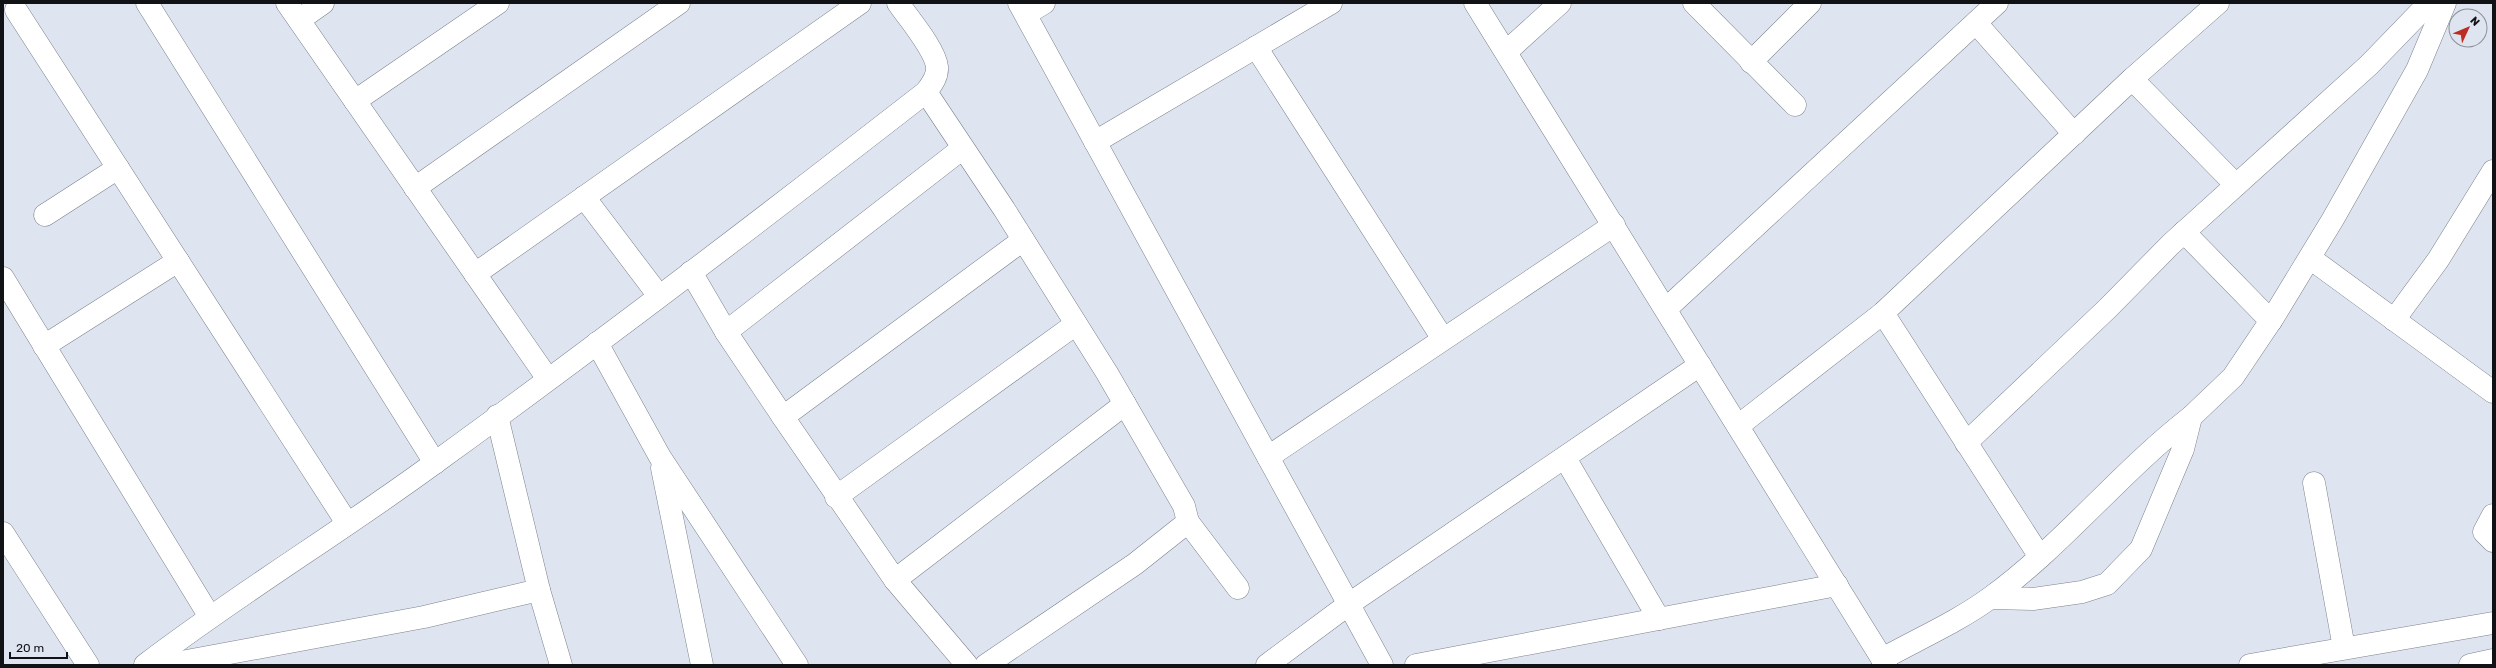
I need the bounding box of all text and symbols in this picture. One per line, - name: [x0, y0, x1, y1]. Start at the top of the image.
- north arrow: [2448, 8, 2488, 48]
- text: N: [2467, 14, 2482, 29]
- scale bar: [10, 634, 67, 660]
- text: 20 m: [16, 641, 44, 655]

